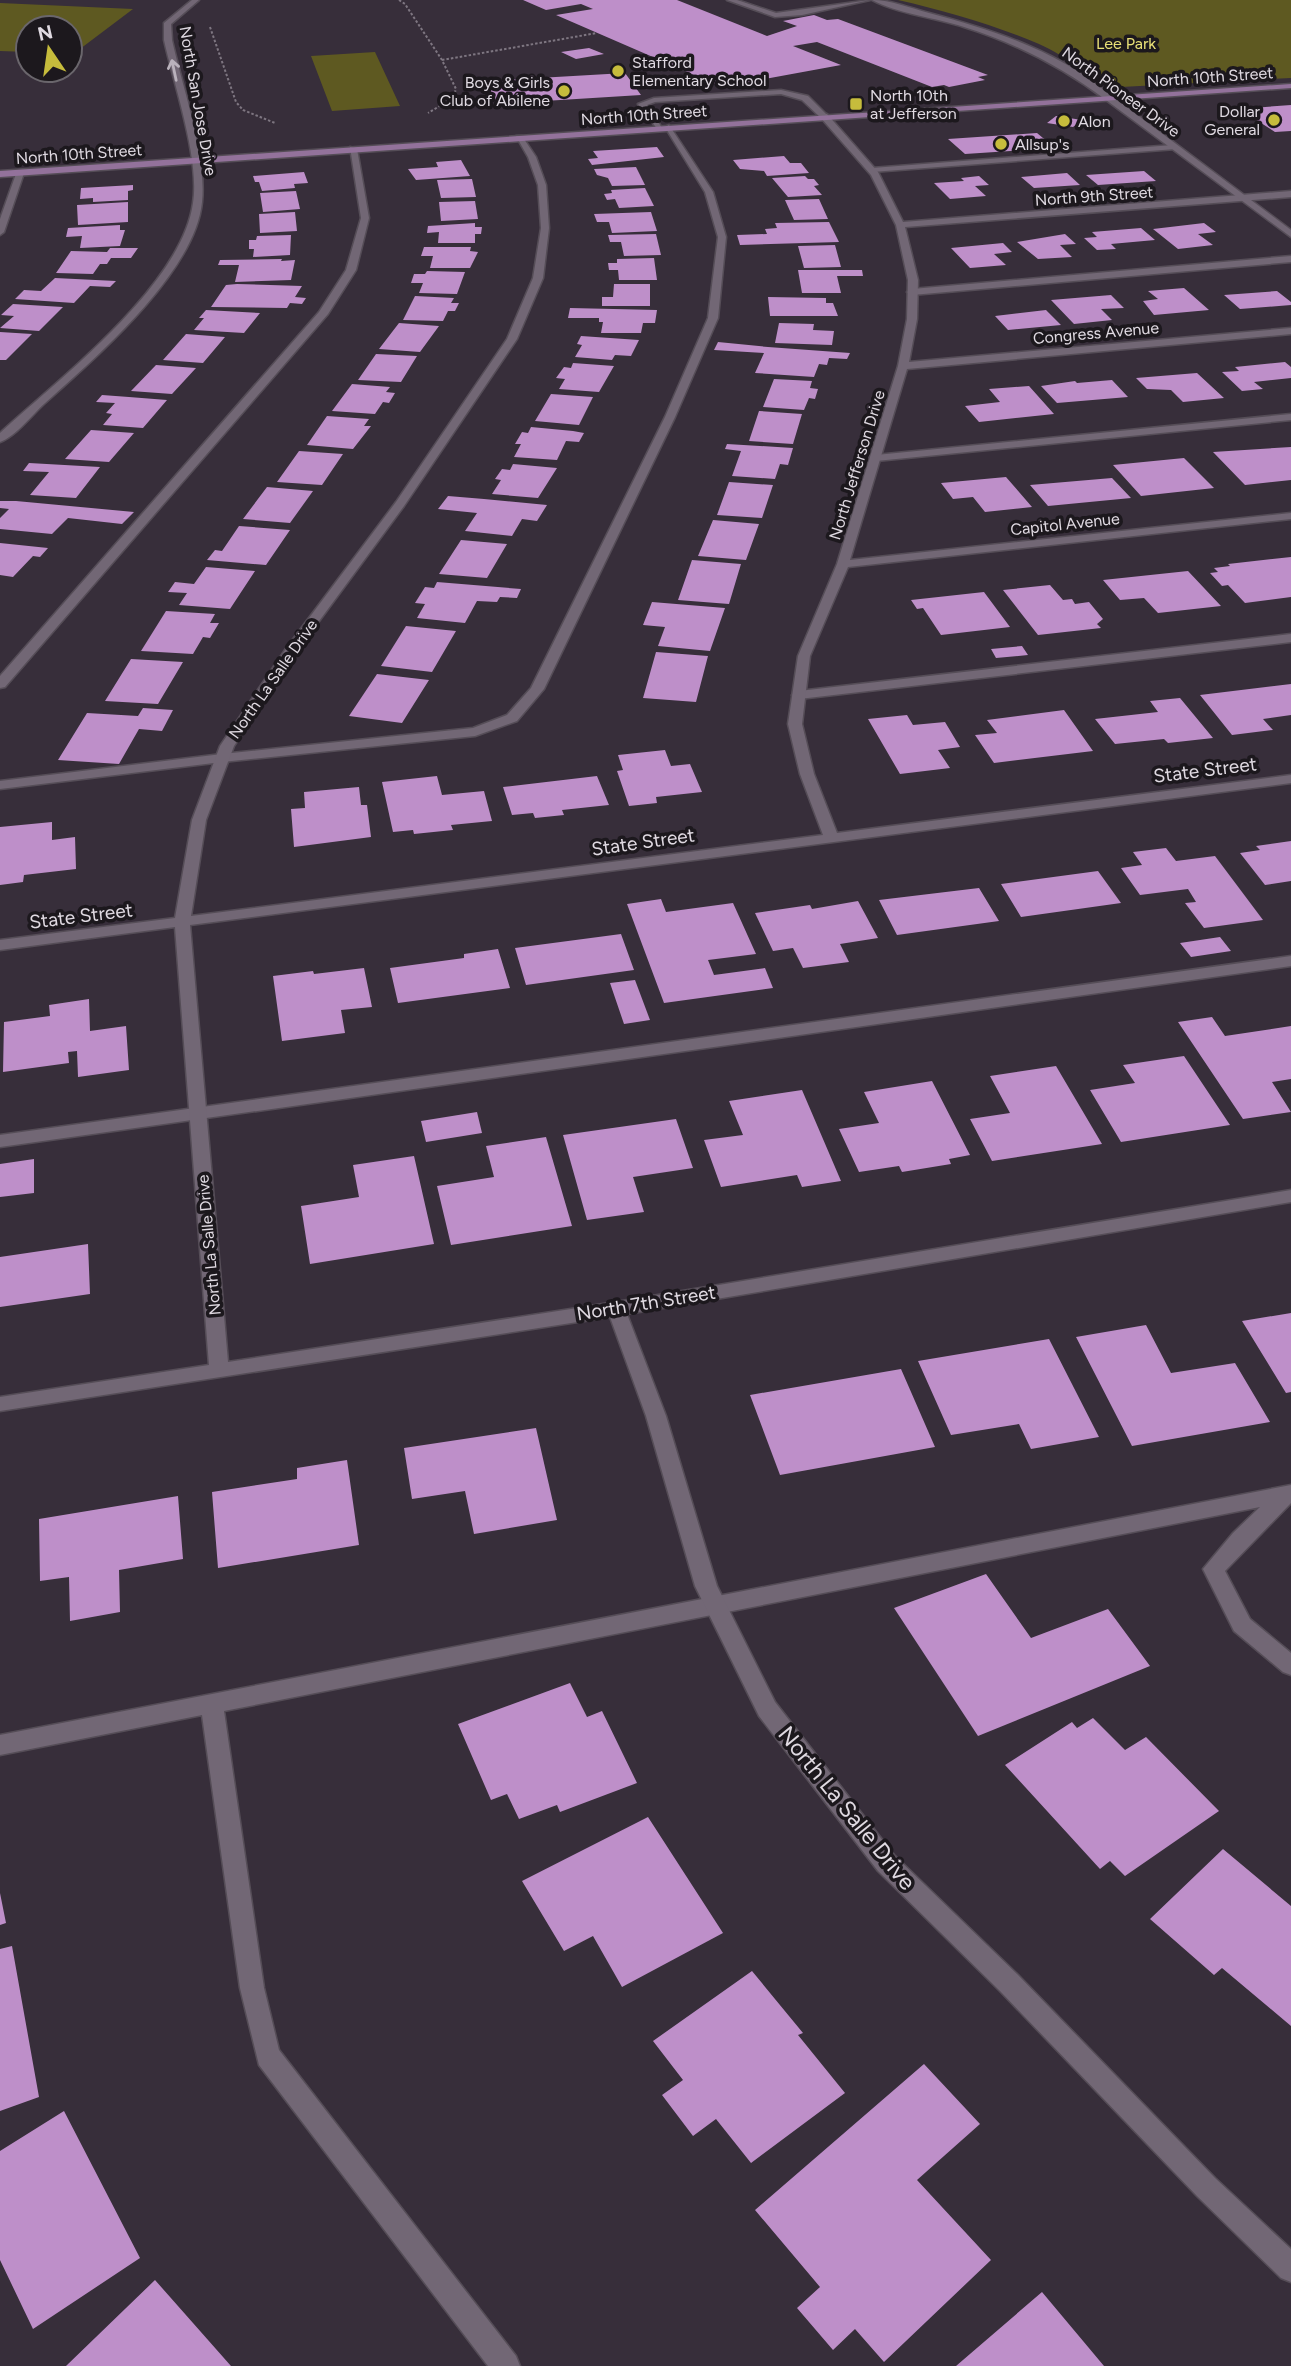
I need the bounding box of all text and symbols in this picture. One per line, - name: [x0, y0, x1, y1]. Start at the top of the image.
- north arrow: [14, 14, 84, 84]
- text: N: [36, 20, 55, 46]
- street label: North San Jose Drive: [175, 25, 221, 178]
- park label: Lee Park: [1096, 34, 1156, 53]
- street label: North Pioneer Drive: [1058, 43, 1184, 141]
- place label: Stafford Elementary School: [632, 53, 766, 90]
- one-way arrow: [167, 59, 181, 82]
- marker: Stafford Elementary School: [610, 63, 626, 79]
- street label: North 10th Street: [1146, 63, 1274, 91]
- place label: Boys & Girls Club of Abilene: [440, 73, 550, 110]
- marker: Boys & Girls Club of Abilene: [556, 83, 572, 99]
- place label: North 10th at Jefferson: [870, 86, 957, 123]
- marker: North 10th at Jefferson: [848, 96, 864, 112]
- street label: North 10th Street: [580, 101, 708, 129]
- place label: Dollar General: [1204, 102, 1261, 139]
- place label: Alon: [1078, 112, 1111, 131]
- marker: Dollar General: [1266, 112, 1282, 128]
- marker: Alon: [1056, 113, 1072, 129]
- place label: Allsup's: [1015, 135, 1069, 154]
- marker: Allsup's: [993, 136, 1009, 152]
- street label: North 10th Street: [15, 140, 143, 168]
- street label: North 9th Street: [1034, 182, 1154, 210]
- street label: Congress Avenue: [1032, 318, 1160, 348]
- street label: North Jefferson Drive: [825, 388, 889, 542]
- street label: Capitol Avenue: [1009, 509, 1121, 539]
- street label: North La Salle Drive: [225, 616, 321, 742]
- street label: State Street: [1152, 752, 1258, 788]
- street label: State Street: [590, 823, 696, 861]
- street label: State Street: [28, 898, 134, 934]
- street label: North La Salle Drive: [193, 1174, 225, 1316]
- street label: North 7th Street: [575, 1281, 717, 1325]
- street label: North La Salle Drive: [772, 1720, 922, 1896]

